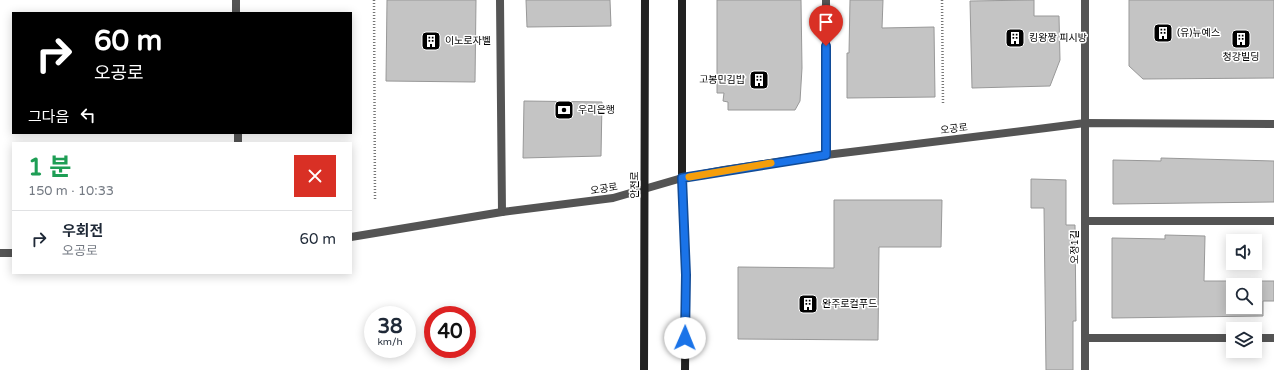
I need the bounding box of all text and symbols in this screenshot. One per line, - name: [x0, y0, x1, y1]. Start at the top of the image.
- pin: [809, 5, 843, 46]
- icon: arrive: [815, 11, 837, 33]
- building icon: (유)뉴예스: [1152, 22, 1174, 44]
- text: 60 m: [94, 24, 162, 58]
- building icon: 킹왕짱 피시방: [1004, 27, 1026, 49]
- place label: (유)뉴예스: [1177, 27, 1220, 39]
- icon: right: [28, 28, 80, 80]
- building icon: 청강빌딩: [1230, 28, 1252, 50]
- building icon: 이노로자벨: [420, 30, 442, 52]
- place label: 킹왕짱 피시방: [1029, 32, 1087, 44]
- place label: 이노로자벨: [445, 35, 491, 47]
- place label: 청강빌딩: [1223, 51, 1259, 63]
- text: 오공로: [94, 62, 144, 84]
- building icon: 고봉민김밥: [748, 69, 770, 91]
- place label: 고봉민김밥: [699, 74, 746, 86]
- bank icon: 우리은행: [553, 99, 575, 121]
- icon: left: [77, 104, 99, 126]
- place label: 우리은행: [578, 104, 615, 116]
- text: 그다음: [28, 108, 69, 126]
- street label: 오공로: [940, 121, 968, 137]
- text: 1 분: [28, 153, 71, 182]
- button: close: [294, 155, 336, 197]
- street label: 안전로: [629, 171, 641, 199]
- street label: 오공로: [589, 181, 619, 197]
- text: 150 m · 10:33: [28, 183, 114, 199]
- text: 우회전: [62, 222, 103, 240]
- icon: right: [28, 228, 50, 250]
- text: 60 m: [299, 230, 336, 248]
- street label: 오정1길: [1069, 230, 1081, 264]
- map controls: [1226, 234, 1262, 358]
- button: sound: [1226, 234, 1262, 270]
- text: 오공로: [62, 243, 98, 259]
- button: search: [1226, 278, 1262, 314]
- building icon: 완주로컬푸드: [797, 293, 819, 315]
- place label: 완주로컬푸드: [822, 298, 877, 310]
- speed limit sign: 40: [424, 306, 476, 358]
- text: 38: [377, 315, 403, 339]
- position arrow: [664, 317, 706, 359]
- button: layers: [1226, 322, 1262, 358]
- text: km/h: [377, 336, 403, 348]

